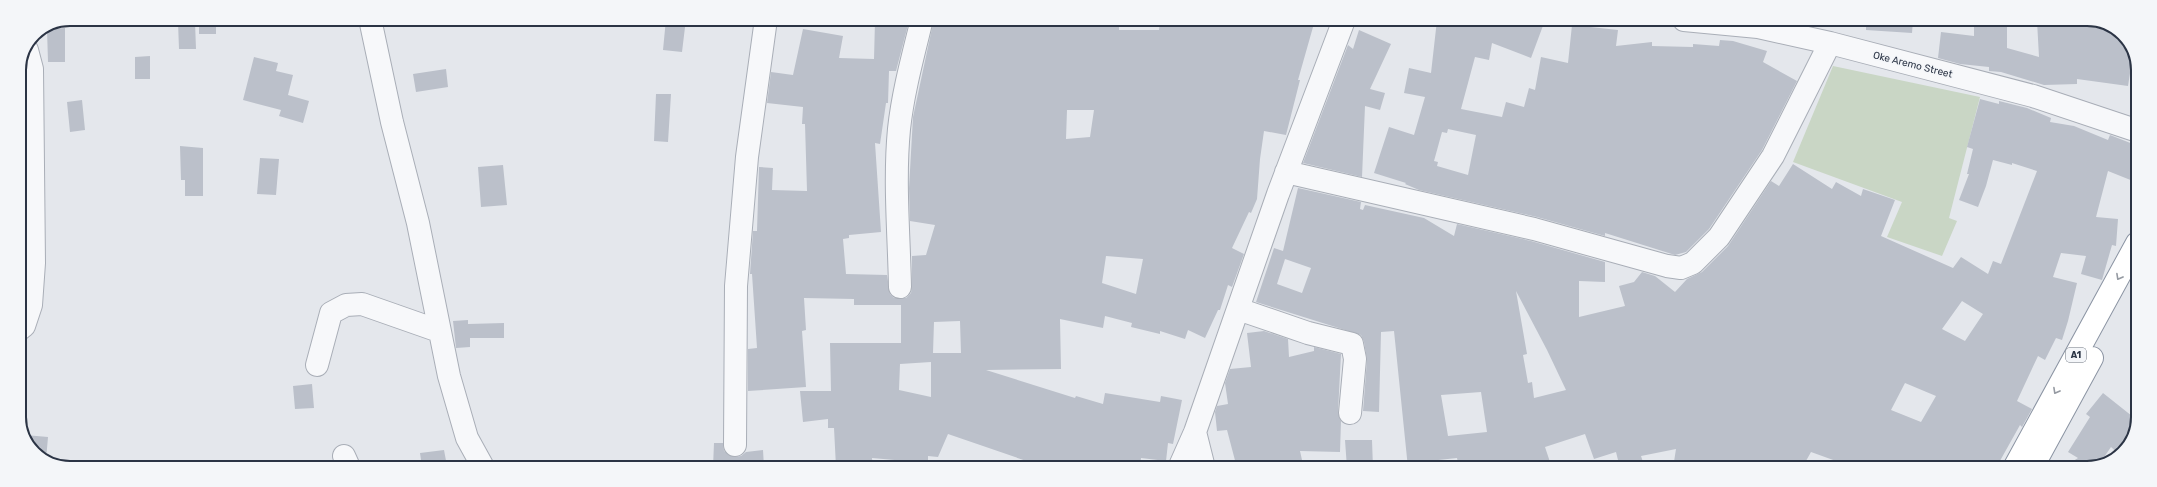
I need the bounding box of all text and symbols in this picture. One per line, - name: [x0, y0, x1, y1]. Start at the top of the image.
- street label: Oke Aremo Street: [1872, 49, 1954, 81]
- one-way arrow: [2116, 273, 2123, 280]
- road number: A1: [2066, 348, 2086, 362]
- one-way arrow: [2054, 387, 2061, 394]

